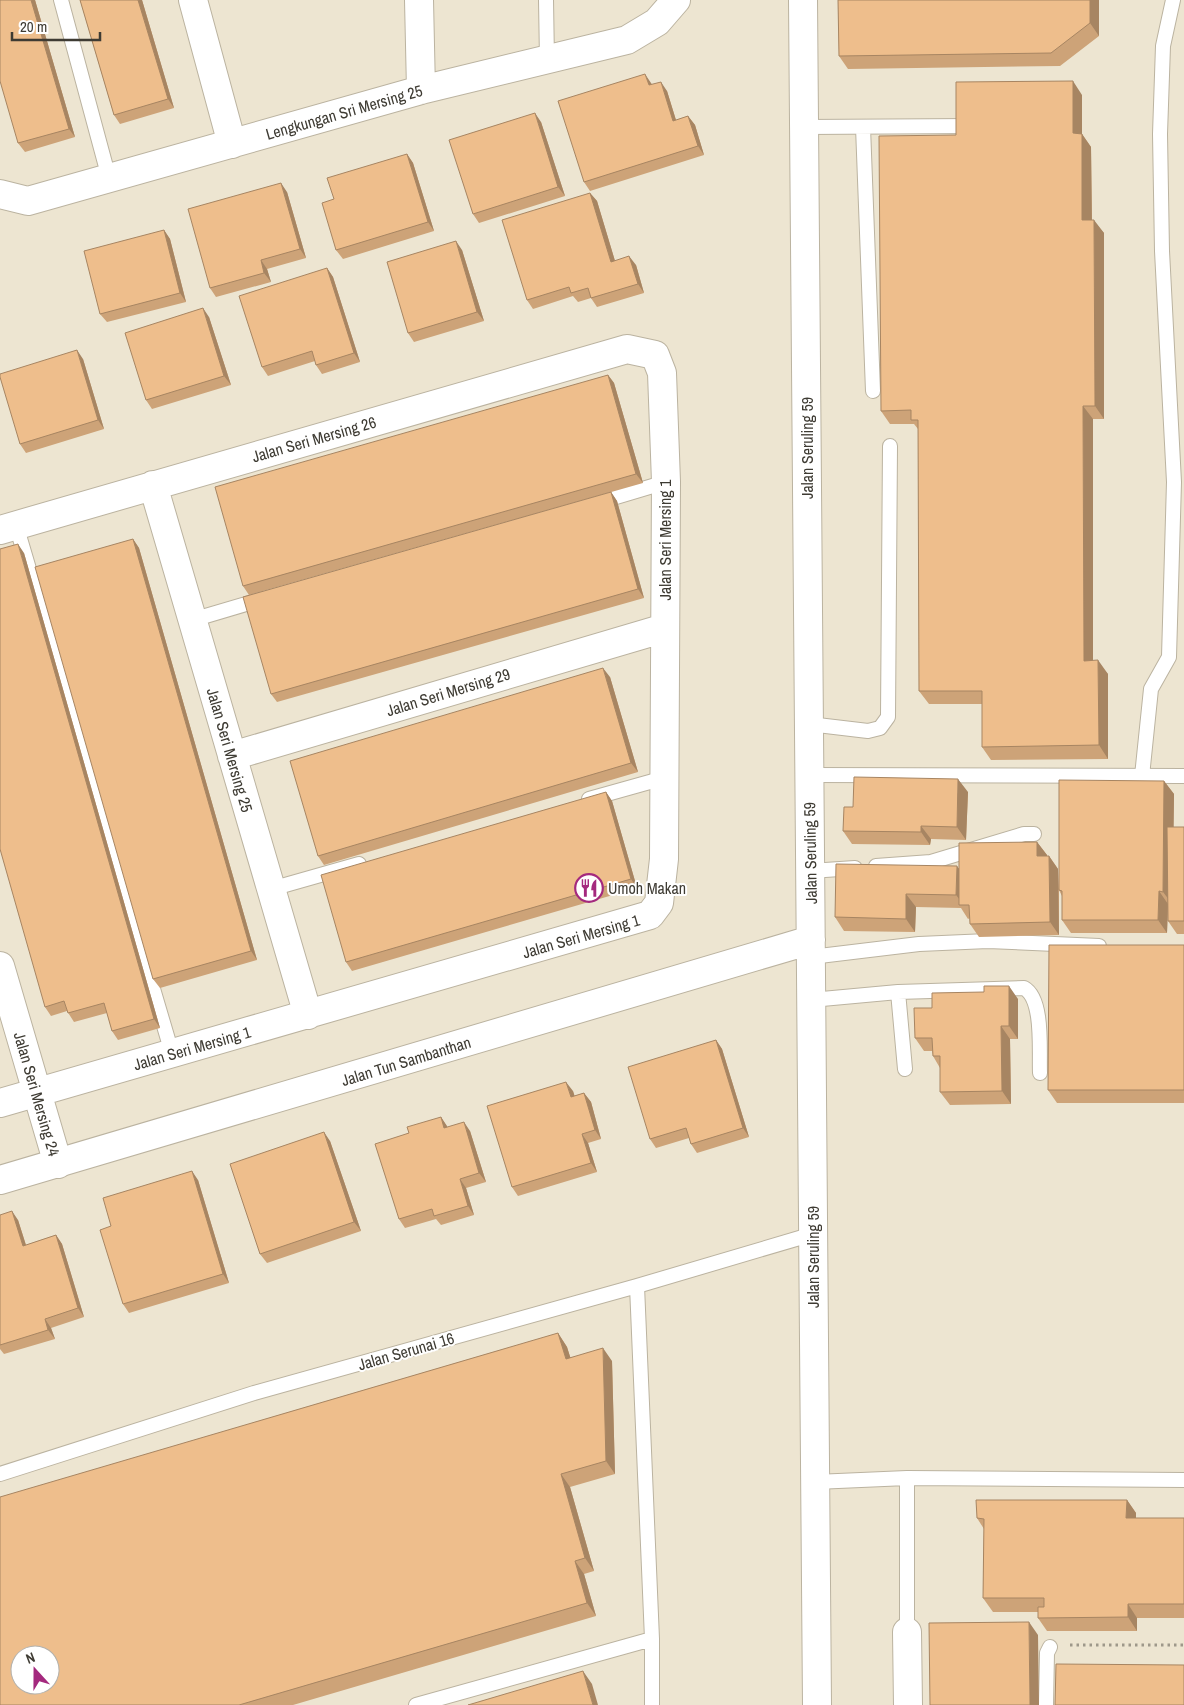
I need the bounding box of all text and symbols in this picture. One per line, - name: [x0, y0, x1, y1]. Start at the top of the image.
- scale bar: [12, 10, 100, 42]
- text: 20 m: [20, 16, 47, 37]
- street label: Lengkungan Sri Mersing 25: [263, 79, 425, 145]
- street label: Jalan Seruling 59: [796, 397, 818, 499]
- street label: Jalan Seri Mersing 26: [249, 411, 379, 467]
- street label: Jalan Seri Mersing 1: [654, 479, 676, 601]
- street label: Jalan Seri Mersing 29: [383, 663, 513, 721]
- street label: Jalan Seri Mersing 25: [202, 685, 258, 815]
- street label: Jalan Seruling 59: [798, 802, 822, 904]
- restaurant icon: Umoh Makan: [574, 873, 604, 903]
- place label: Umoh Makan: [608, 877, 686, 899]
- street label: Jalan Seri Mersing 1: [520, 909, 643, 963]
- street label: Jalan Seri Mersing 1: [131, 1021, 254, 1075]
- street label: Jalan Seri Mersing 24: [9, 1029, 65, 1159]
- street label: Jalan Tun Sambanthan: [339, 1031, 473, 1091]
- street label: Jalan Seruling 59: [802, 1206, 824, 1308]
- street label: Jalan Serunai 16: [355, 1327, 457, 1375]
- north arrow: [10, 1645, 60, 1695]
- text: N: [23, 1648, 37, 1668]

